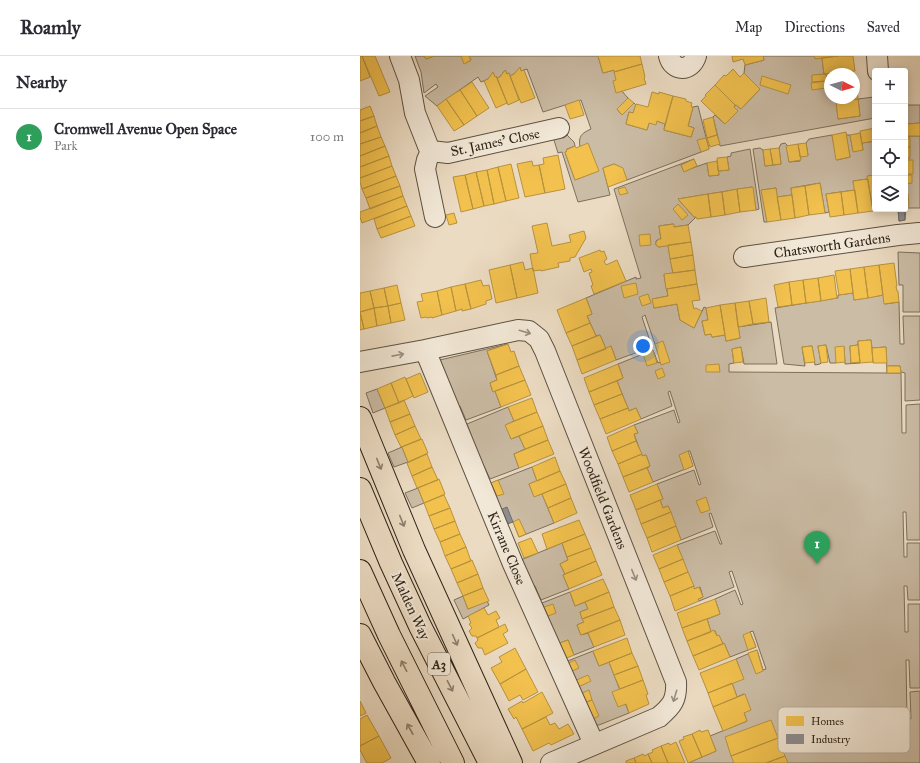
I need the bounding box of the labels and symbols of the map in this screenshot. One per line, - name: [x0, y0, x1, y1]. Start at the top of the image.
- north arrow: [824, 68, 860, 104]
- street label: St. James' Close: [449, 125, 542, 161]
- street label: Chatsworth Gardens: [773, 229, 891, 262]
- one-way arrow: [519, 329, 532, 336]
- your location: [633, 336, 653, 356]
- one-way arrow: [392, 351, 405, 359]
- street label: Woodfield Gardens: [574, 445, 631, 552]
- one-way arrow: [376, 458, 383, 470]
- street label: Kirrane Close: [483, 509, 530, 588]
- one-way arrow: [399, 514, 407, 526]
- pin: 1: [804, 531, 830, 564]
- one-way arrow: [630, 568, 638, 580]
- street label: Malden Way: [388, 570, 434, 643]
- one-way arrow: [452, 633, 459, 645]
- road number: A3: [428, 653, 450, 675]
- one-way arrow: [400, 660, 407, 672]
- one-way arrow: [447, 680, 454, 692]
- one-way arrow: [670, 690, 678, 703]
- legend: [778, 707, 910, 753]
- text: Homes: [811, 715, 844, 728]
- one-way arrow: [405, 723, 413, 735]
- text: Industry: [811, 733, 851, 746]

